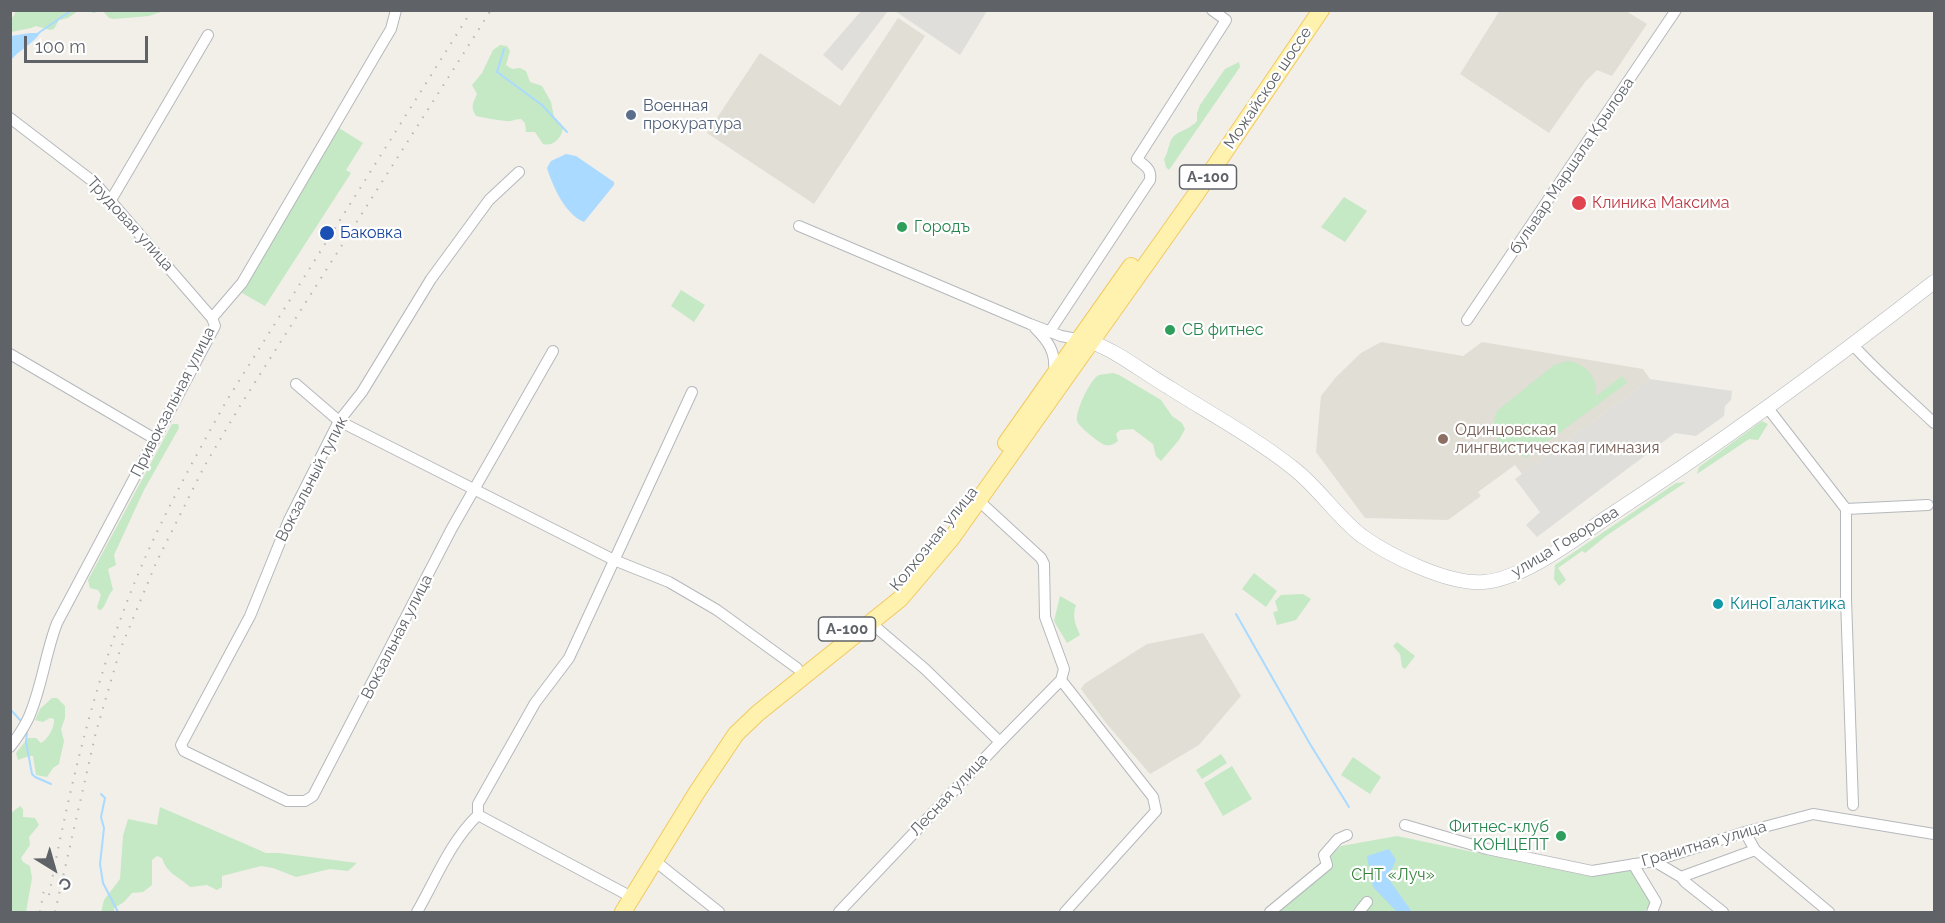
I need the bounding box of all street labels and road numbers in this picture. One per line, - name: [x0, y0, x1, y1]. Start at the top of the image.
- street label: Можайское шоссе: [1220, 23, 1316, 153]
- street label: бульвар Маршала Крылова: [1506, 74, 1638, 258]
- road number: А-100: [1180, 165, 1236, 189]
- street label: Трудовая улица: [83, 173, 177, 275]
- street label: Привокзальная улица: [127, 324, 219, 480]
- street label: Вокзальный тупик: [272, 413, 352, 545]
- street label: Колхозная улица: [886, 483, 982, 595]
- street label: улица Говорова: [1508, 502, 1622, 582]
- street label: Вокзальная улица: [357, 572, 437, 702]
- road number: А-100: [818, 617, 876, 641]
- street label: Лесная улица: [906, 750, 992, 840]
- street label: Гранитная улица: [1639, 817, 1769, 871]

